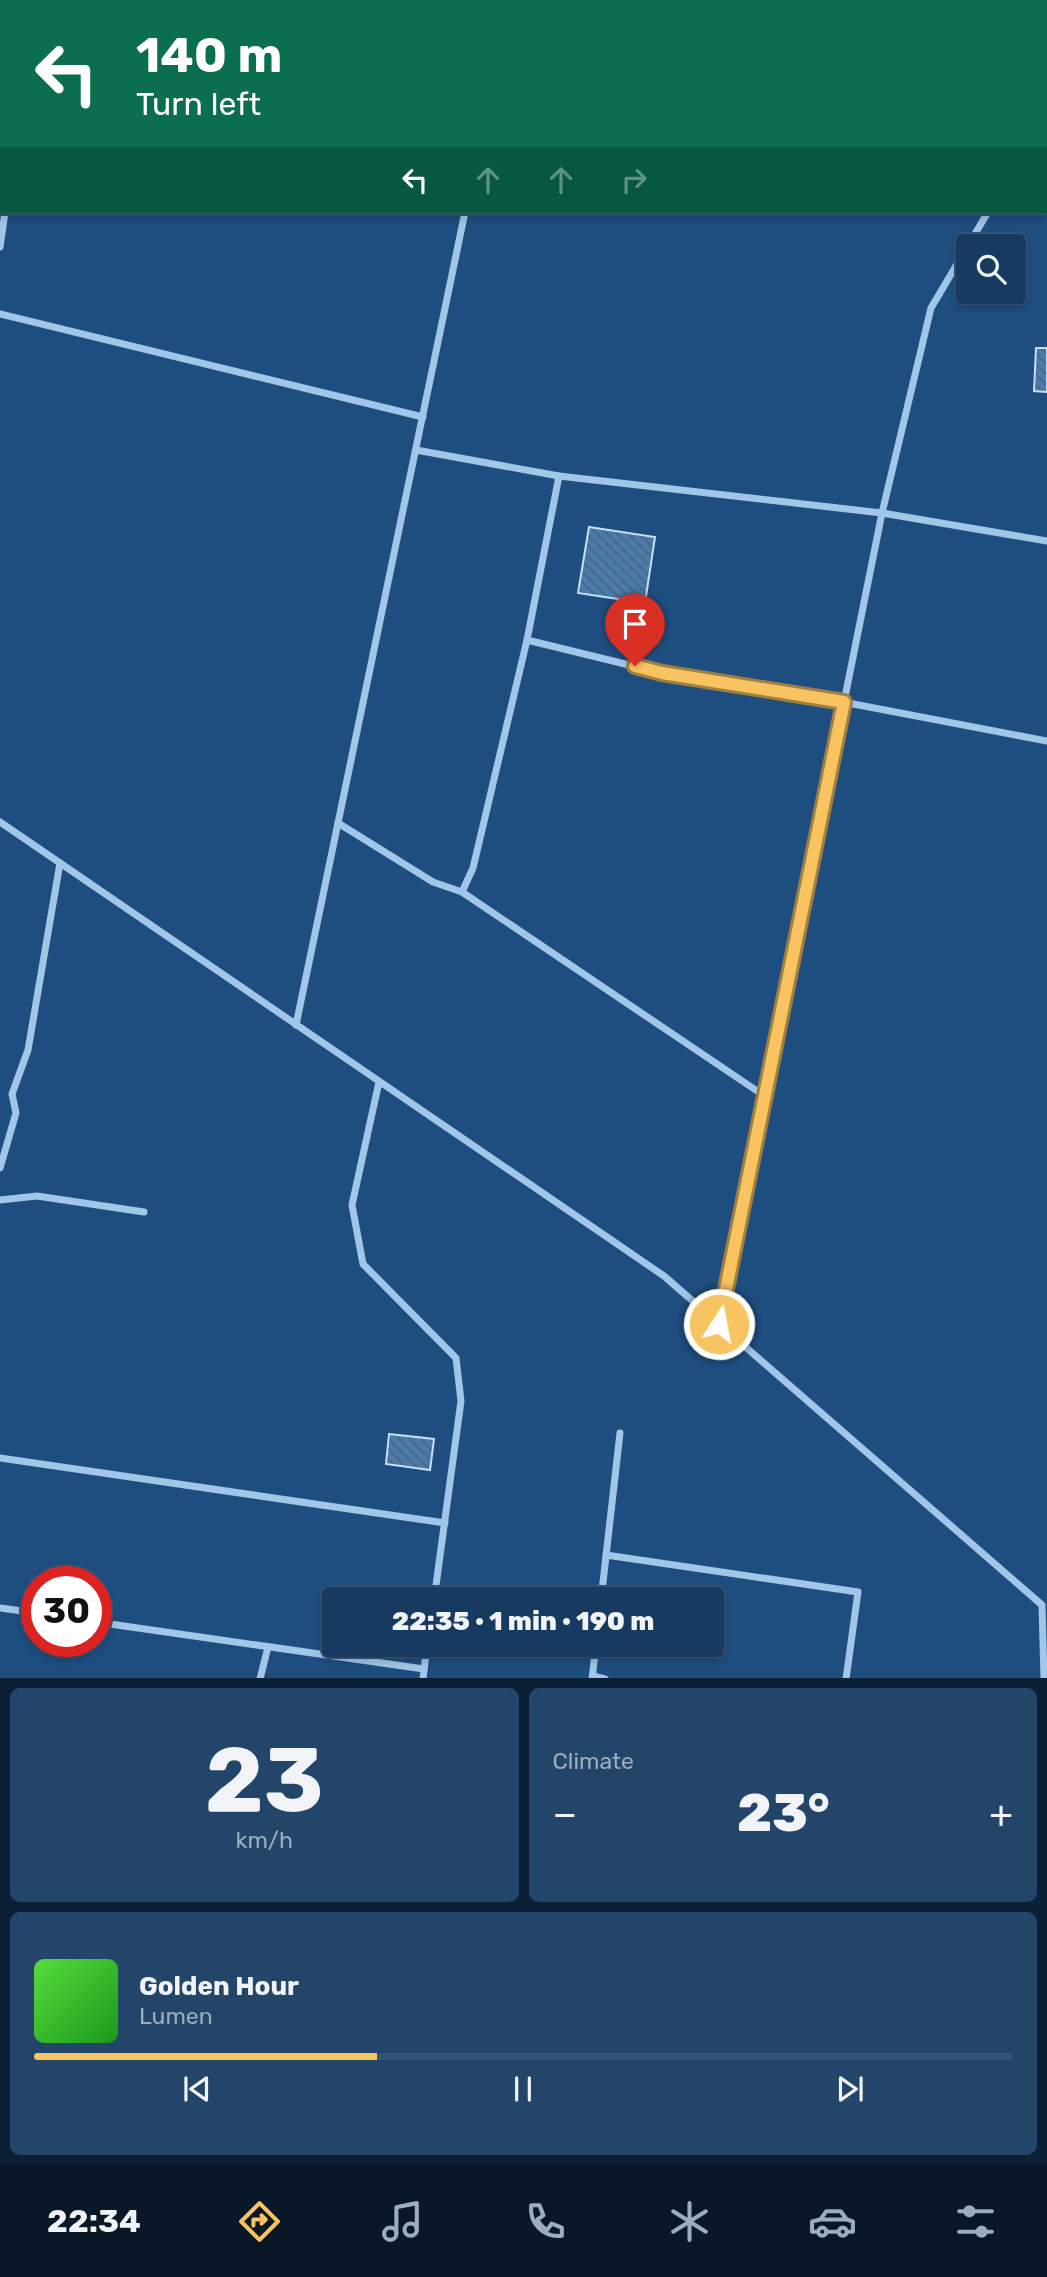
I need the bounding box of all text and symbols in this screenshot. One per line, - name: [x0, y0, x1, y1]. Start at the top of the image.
- text: 140 m: [136, 26, 282, 84]
- icon: left: [21, 28, 112, 119]
- text: Turn left: [136, 85, 261, 123]
- icon: left: [396, 161, 434, 199]
- icon: ahead: [469, 161, 507, 199]
- icon: ahead: [542, 161, 580, 199]
- icon: right: [615, 161, 653, 199]
- map controls: [956, 234, 1026, 304]
- button: search: [956, 234, 1026, 304]
- pin: [605, 594, 665, 666]
- icon: arrive: [616, 605, 654, 643]
- position arrow: [682, 1287, 756, 1361]
- speed limit sign: 30: [21, 1566, 112, 1657]
- text: 22:35 · 1 min · 190 m: [392, 1606, 654, 1637]
- text: 23: [205, 1726, 324, 1834]
- text: Climate: [553, 1747, 634, 1775]
- text: 23°: [737, 1782, 830, 1844]
- text: −: [553, 1791, 577, 1837]
- text: +: [989, 1791, 1013, 1837]
- text: km/h: [236, 1826, 293, 1854]
- text: Golden Hour: [139, 1971, 299, 2002]
- text: Lumen: [139, 2002, 213, 2030]
- icon: previous: [178, 2070, 216, 2108]
- icon: pause: [504, 2070, 542, 2108]
- icon: next: [831, 2070, 869, 2108]
- icon: directions: [235, 2197, 284, 2246]
- icon: music: [378, 2197, 427, 2246]
- icon: phone: [521, 2197, 570, 2246]
- icon: climate: [665, 2197, 714, 2246]
- icon: car: [808, 2197, 857, 2246]
- icon: filters: [951, 2197, 1000, 2246]
- text: 22:34: [47, 2202, 141, 2240]

